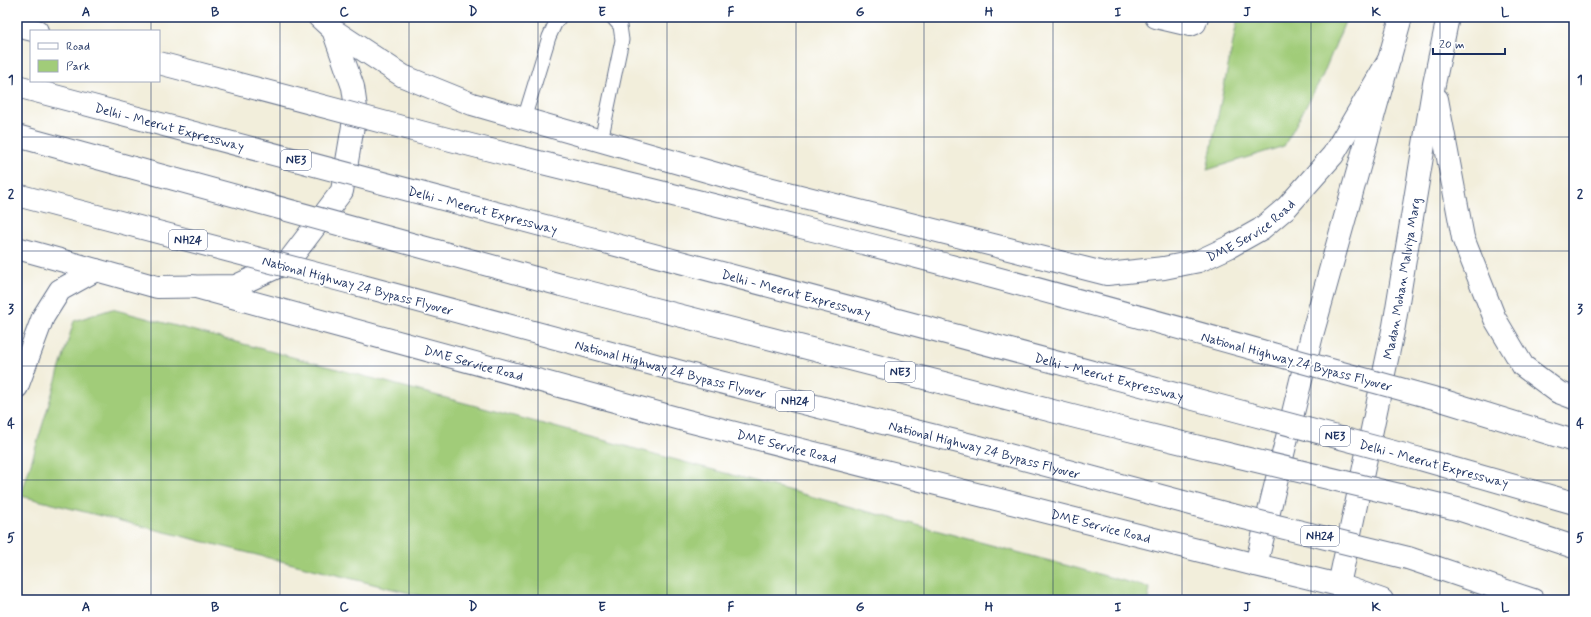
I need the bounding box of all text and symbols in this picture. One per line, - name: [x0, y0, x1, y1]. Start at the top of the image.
- text: A: [82, 4, 90, 21]
- text: B: [211, 4, 220, 21]
- text: C: [339, 4, 349, 21]
- text: D: [469, 4, 478, 21]
- text: E: [598, 4, 606, 21]
- text: F: [728, 4, 735, 21]
- text: G: [856, 4, 865, 21]
- text: H: [985, 4, 994, 21]
- text: I: [1115, 4, 1122, 21]
- text: J: [1243, 4, 1251, 21]
- text: K: [1371, 4, 1381, 21]
- text: L: [1501, 4, 1510, 21]
- legend: [30, 30, 160, 82]
- scale bar: [1433, 30, 1505, 56]
- text: 20 m: [1439, 37, 1465, 53]
- text: Road: [66, 39, 90, 55]
- text: Park: [66, 59, 90, 75]
- text: 1: [8, 72, 14, 89]
- text: 1: [1577, 72, 1583, 89]
- street label: Delhi - Meerut Expressway: [93, 100, 246, 156]
- road number: NE3: [281, 150, 311, 170]
- street label: Delhi - Meerut Expressway: [406, 183, 559, 239]
- text: 2: [8, 186, 15, 203]
- text: 2: [1577, 186, 1584, 203]
- street label: Madan Mohan Malviya Marg: [1380, 196, 1425, 361]
- street label: DME Service Road: [1204, 197, 1300, 266]
- road number: NH24: [169, 230, 207, 250]
- street label: National Highway 24 Bypass Flyover: [260, 253, 455, 320]
- street label: Delhi - Meerut Expressway: [719, 266, 872, 322]
- text: 3: [8, 301, 14, 318]
- text: 3: [1577, 301, 1583, 318]
- street label: National Highway 24 Bypass Flyover: [1199, 329, 1394, 396]
- street label: National Highway 24 Bypass Flyover: [573, 337, 769, 403]
- street label: DME Service Road: [422, 343, 525, 386]
- street label: Delhi - Meerut Expressway: [1032, 350, 1185, 406]
- road number: NE3: [885, 362, 915, 382]
- road number: NH24: [776, 391, 814, 411]
- text: 4: [7, 416, 15, 433]
- text: 4: [1576, 416, 1584, 433]
- street label: National Highway 24 Bypass Flyover: [887, 418, 1082, 484]
- road number: NE3: [1320, 426, 1350, 446]
- street label: DME Service Road: [735, 427, 838, 468]
- street label: Delhi - Meerut Expressway: [1357, 436, 1510, 493]
- street label: DME Service Road: [1049, 506, 1152, 548]
- road number: NH24: [1301, 526, 1339, 546]
- text: 5: [7, 530, 15, 547]
- text: 5: [1576, 530, 1584, 547]
- text: A: [82, 599, 90, 616]
- text: B: [211, 599, 220, 616]
- text: C: [339, 599, 349, 616]
- text: D: [469, 599, 478, 616]
- text: E: [598, 599, 606, 616]
- text: F: [728, 599, 735, 616]
- text: G: [856, 599, 865, 616]
- text: H: [985, 599, 994, 616]
- text: I: [1115, 599, 1122, 616]
- text: J: [1243, 599, 1251, 616]
- text: K: [1371, 599, 1381, 616]
- text: L: [1501, 599, 1510, 616]

